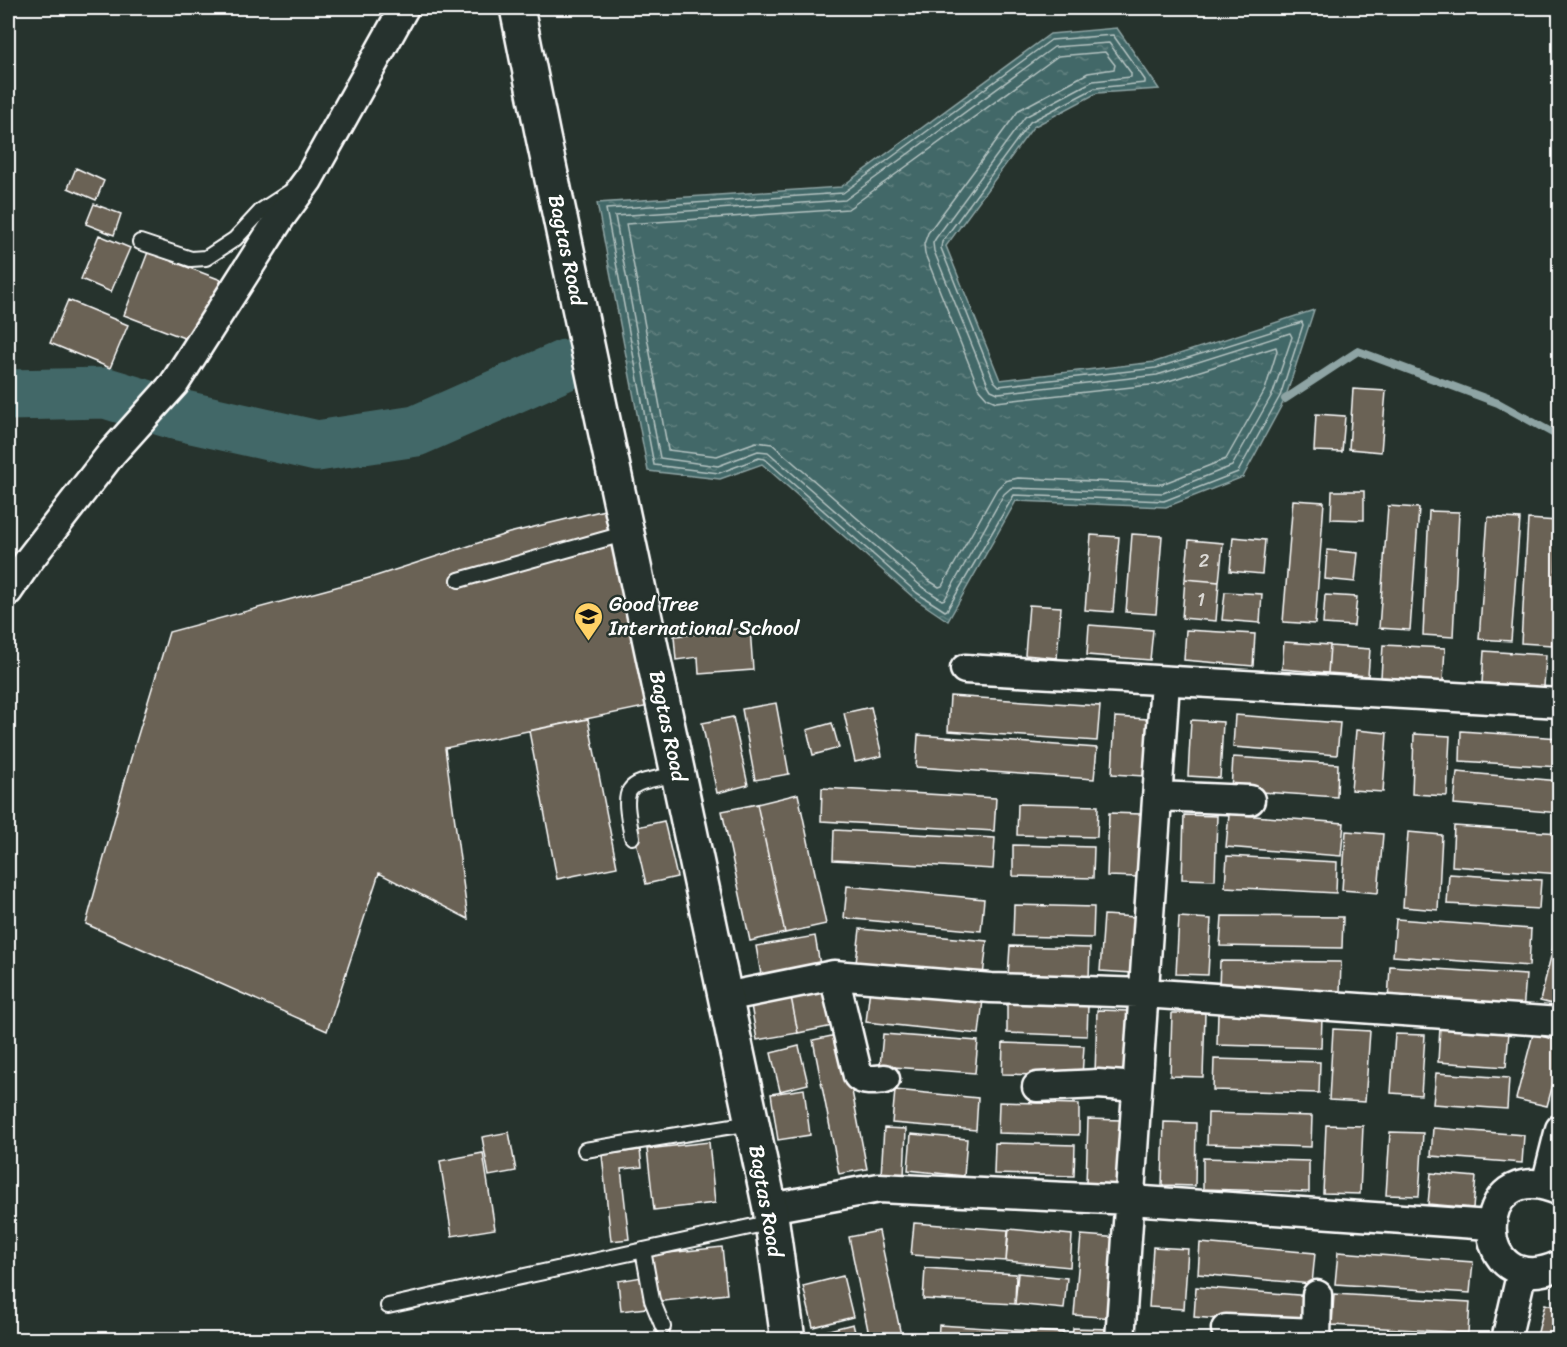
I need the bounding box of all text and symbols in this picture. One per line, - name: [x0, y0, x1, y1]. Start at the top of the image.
- street label: Bagtas Road: [537, 191, 598, 311]
- house number: 2: [1199, 545, 1209, 577]
- house number: 1: [1197, 584, 1205, 616]
- place label: Good Tree International School: [608, 585, 801, 647]
- school or university icon: Good Tree International School: [572, 600, 604, 642]
- street label: Bagtas Road: [638, 667, 699, 787]
- street label: Bagtas Road: [737, 1142, 795, 1262]

